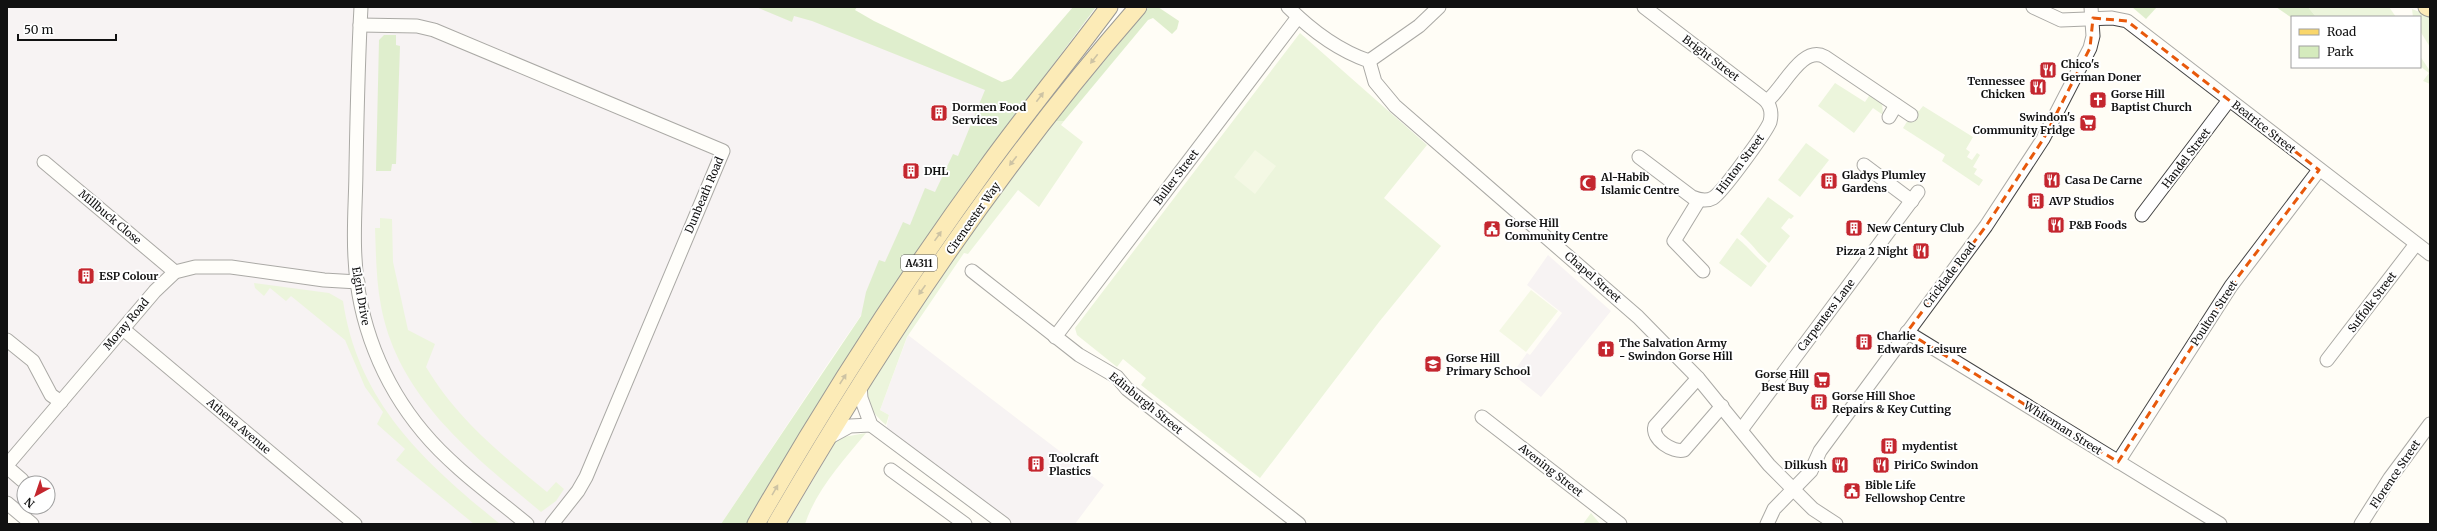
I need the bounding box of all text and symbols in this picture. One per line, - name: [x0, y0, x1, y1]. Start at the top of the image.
- scale bar: [18, 16, 116, 42]
- legend: [2291, 16, 2421, 68]
- text: 50 m: [24, 22, 53, 37]
- text: Road: [2327, 24, 2356, 39]
- street label: Bright Street: [1680, 32, 1743, 84]
- text: Park: [2327, 44, 2354, 59]
- one-way arrow: [1090, 54, 1098, 65]
- place label: Chico's German Doner: [2061, 57, 2141, 84]
- restaurant icon: Chico's German Doner: [2038, 60, 2058, 80]
- place label: Tennessee Chicken: [1967, 74, 2026, 101]
- restaurant icon: Tennessee Chicken: [2028, 77, 2048, 97]
- place label: Gorse Hill Baptist Church: [2111, 87, 2193, 114]
- church icon: Gorse Hill Baptist Church: [2088, 90, 2108, 110]
- one-way arrow: [1036, 92, 1044, 103]
- street label: Beatrice Street: [2229, 98, 2299, 157]
- place label: Dormen Food Services: [952, 100, 1026, 127]
- building icon: Dormen Food Services: [929, 103, 949, 123]
- place label: Swindon's Community Fridge: [1973, 110, 2075, 137]
- supermarket icon: Swindon's Community Fridge: [2078, 113, 2098, 133]
- street label: Handel Street: [2159, 125, 2214, 191]
- street label: Hinton Street: [1713, 131, 1767, 197]
- street label: Buller Street: [1151, 146, 1202, 207]
- street label: Dunbeath Road: [682, 154, 727, 235]
- one-way arrow: [1009, 156, 1018, 167]
- building icon: DHL: [901, 161, 921, 181]
- place label: DHL: [924, 164, 948, 178]
- place label: Gladys Plumley Gardens: [1842, 168, 1926, 195]
- place label: Al-Habib Islamic Centre: [1600, 170, 1679, 197]
- restaurant icon: Casa De Carne: [2042, 170, 2062, 190]
- building icon: Gladys Plumley Gardens: [1819, 171, 1839, 191]
- mosque icon: Al-Habib Islamic Centre: [1578, 173, 1598, 193]
- place label: Casa De Carne: [2065, 173, 2142, 187]
- street label: Cirencester Way: [943, 179, 1003, 257]
- street label: Millbuck Close: [76, 187, 144, 248]
- building icon: AVP Studios: [2026, 191, 2046, 211]
- place label: AVP Studios: [2048, 194, 2114, 208]
- restaurant icon: P&B Foods: [2046, 215, 2066, 235]
- place label: Gorse Hill Community Centre: [1505, 216, 1608, 243]
- building icon: New Century Club: [1844, 218, 1864, 238]
- place label: P&B Foods: [2069, 218, 2127, 232]
- public building icon: Gorse Hill Community Centre: [1482, 219, 1502, 239]
- place label: New Century Club: [1867, 221, 1965, 235]
- one-way arrow: [934, 231, 942, 241]
- street label: Cricklade Road: [1920, 239, 1979, 311]
- restaurant icon: Pizza 2 Night: [1911, 241, 1931, 261]
- place label: Pizza 2 Night: [1836, 244, 1909, 258]
- street label: Chapel Street: [1562, 249, 1625, 306]
- road number: A4311: [901, 255, 937, 271]
- building icon: ESP Colour: [76, 266, 96, 286]
- street label: Elgin Drive: [349, 266, 373, 327]
- street label: Suffolk Street: [2345, 268, 2400, 335]
- place label: ESP Colour: [99, 269, 158, 283]
- street label: Carpenters Lane: [1794, 276, 1858, 354]
- street label: Poulton Street: [2188, 277, 2241, 348]
- one-way arrow: [918, 285, 926, 295]
- street label: Moray Road: [100, 295, 152, 353]
- place label: Charlie Edwards Leisure: [1877, 329, 1967, 356]
- building icon: Charlie Edwards Leisure: [1854, 332, 1874, 352]
- place label: The Salvation Army - Swindon Gorse Hill: [1619, 336, 1733, 363]
- church icon: The Salvation Army - Swindon Gorse Hill: [1596, 339, 1616, 359]
- place label: Gorse Hill Primary School: [1446, 351, 1531, 378]
- school or university icon: Gorse Hill Primary School: [1423, 354, 1443, 374]
- place label: Gorse Hill Best Buy: [1755, 367, 1809, 394]
- street label: Edinburgh Street: [1106, 369, 1186, 437]
- supermarket icon: Gorse Hill Best Buy: [1812, 370, 1832, 390]
- one-way arrow: [839, 373, 846, 385]
- place label: Gorse Hill Shoe Repairs & Key Cutting: [1832, 389, 1951, 416]
- building icon: Gorse Hill Shoe Repairs & Key Cutting: [1809, 392, 1829, 412]
- street label: Athena Avenue: [203, 395, 274, 457]
- street label: Whiteman Street: [2020, 398, 2105, 458]
- building icon: mydentist: [1879, 436, 1899, 456]
- street label: Florence Street: [2367, 437, 2423, 511]
- place label: mydentist: [1902, 439, 1958, 453]
- street label: Avening Street: [1515, 440, 1586, 500]
- place label: Toolcraft Plastics: [1049, 451, 1100, 478]
- building icon: Toolcraft Plastics: [1026, 454, 1046, 474]
- restaurant icon: Dilkush: [1830, 455, 1850, 475]
- restaurant icon: PiriCo Swindon: [1871, 455, 1891, 475]
- place label: Dilkush: [1784, 458, 1828, 472]
- place label: PiriCo Swindon: [1894, 458, 1979, 472]
- north arrow: [16, 475, 56, 515]
- place label: Bible Life Fellowshop Centre: [1865, 478, 1965, 505]
- public building icon: Bible Life Fellowshop Centre: [1842, 481, 1862, 501]
- one-way arrow: [772, 484, 779, 496]
- text: N: [22, 494, 37, 511]

